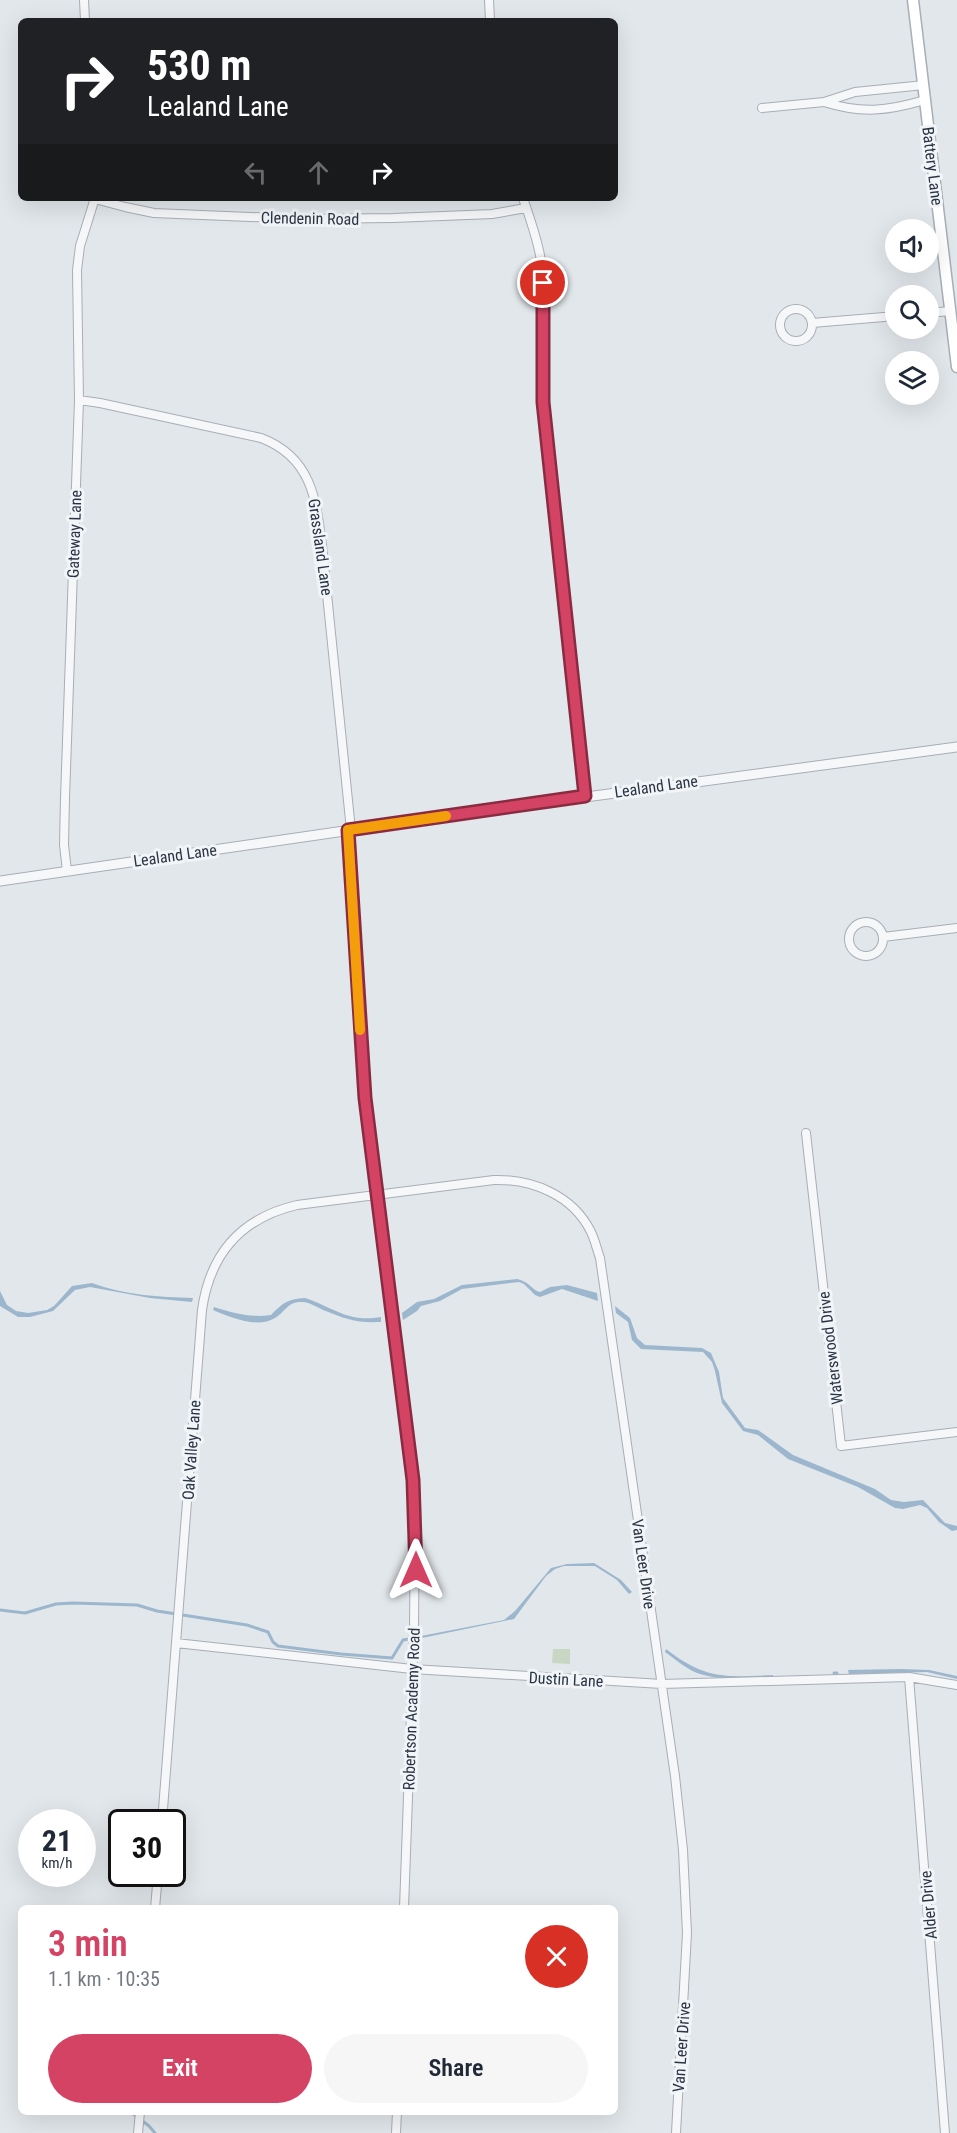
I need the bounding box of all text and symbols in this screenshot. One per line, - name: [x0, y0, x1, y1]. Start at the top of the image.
- text: 530 m: [147, 41, 252, 90]
- icon: right: [48, 42, 126, 120]
- text: Lealand Lane: [147, 91, 289, 123]
- street label: Battery Lane: [918, 126, 947, 207]
- icon: left: [239, 156, 272, 189]
- icon: ahead: [302, 156, 335, 189]
- icon: right: [365, 156, 398, 189]
- street label: Clendenin Road: [261, 208, 359, 229]
- map controls: [885, 219, 939, 405]
- button: sound: [885, 219, 939, 273]
- pin: [517, 257, 568, 308]
- icon: arrive: [526, 266, 559, 299]
- button: search: [885, 285, 939, 339]
- button: layers: [885, 351, 939, 405]
- street label: Gateway Lane: [63, 490, 86, 578]
- street label: Grassland Lane: [304, 497, 337, 597]
- street label: Lealand Lane: [613, 771, 699, 802]
- street label: Lealand Lane: [132, 840, 218, 871]
- street label: Waterswood Drive: [814, 1290, 847, 1406]
- street label: Oak Valley Lane: [179, 1399, 204, 1501]
- street label: Van Leer Drive: [628, 1518, 659, 1610]
- position arrow: [384, 1538, 448, 1602]
- street label: Robertson Academy Road: [399, 1627, 424, 1791]
- street label: Dustin Lane: [528, 1668, 604, 1691]
- speed limit sign: 30: [108, 1809, 186, 1887]
- text: 21: [42, 1823, 72, 1858]
- text: km/h: [42, 1854, 72, 1872]
- street label: Alder Drive: [916, 1870, 941, 1940]
- text: 3 min: [48, 1923, 128, 1965]
- button: close: [525, 1925, 588, 1988]
- text: 1.1 km · 10:35: [48, 1967, 160, 1991]
- street label: Van Leer Drive: [669, 2001, 694, 2093]
- button: Exit: [48, 2034, 312, 2103]
- button: Share: [324, 2034, 588, 2103]

